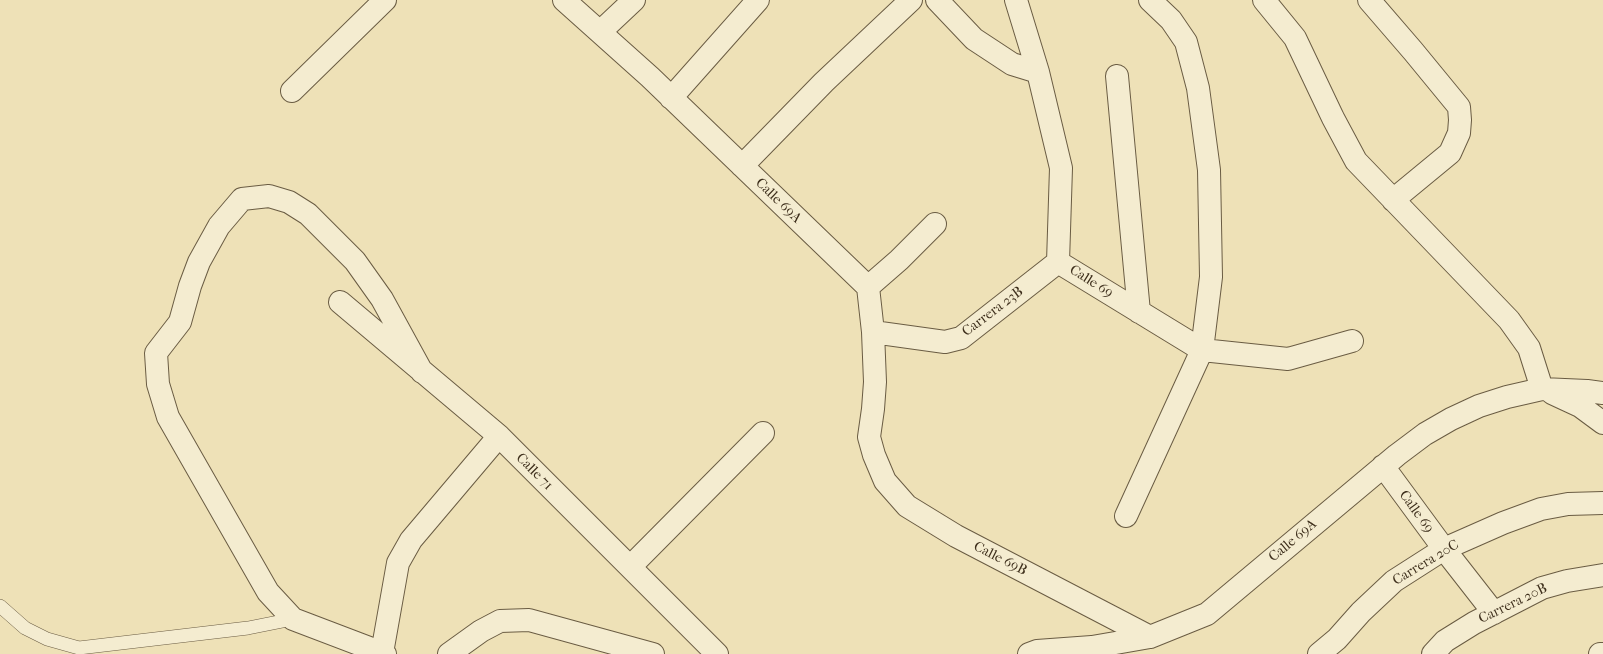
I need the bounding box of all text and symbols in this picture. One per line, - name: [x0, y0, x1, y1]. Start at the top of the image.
- street label: Calle 69A: [751, 175, 805, 227]
- street label: Calle 69: [1066, 262, 1116, 302]
- street label: Carrera 23B: [959, 284, 1027, 340]
- street label: Calle 71: [512, 450, 556, 494]
- street label: Calle 69: [1395, 487, 1437, 537]
- street label: Calle 69A: [1266, 516, 1320, 566]
- street label: Carrera 20C: [1390, 537, 1462, 589]
- street label: Calle 69B: [971, 538, 1029, 580]
- street label: Carrera 20B: [1476, 580, 1550, 628]

